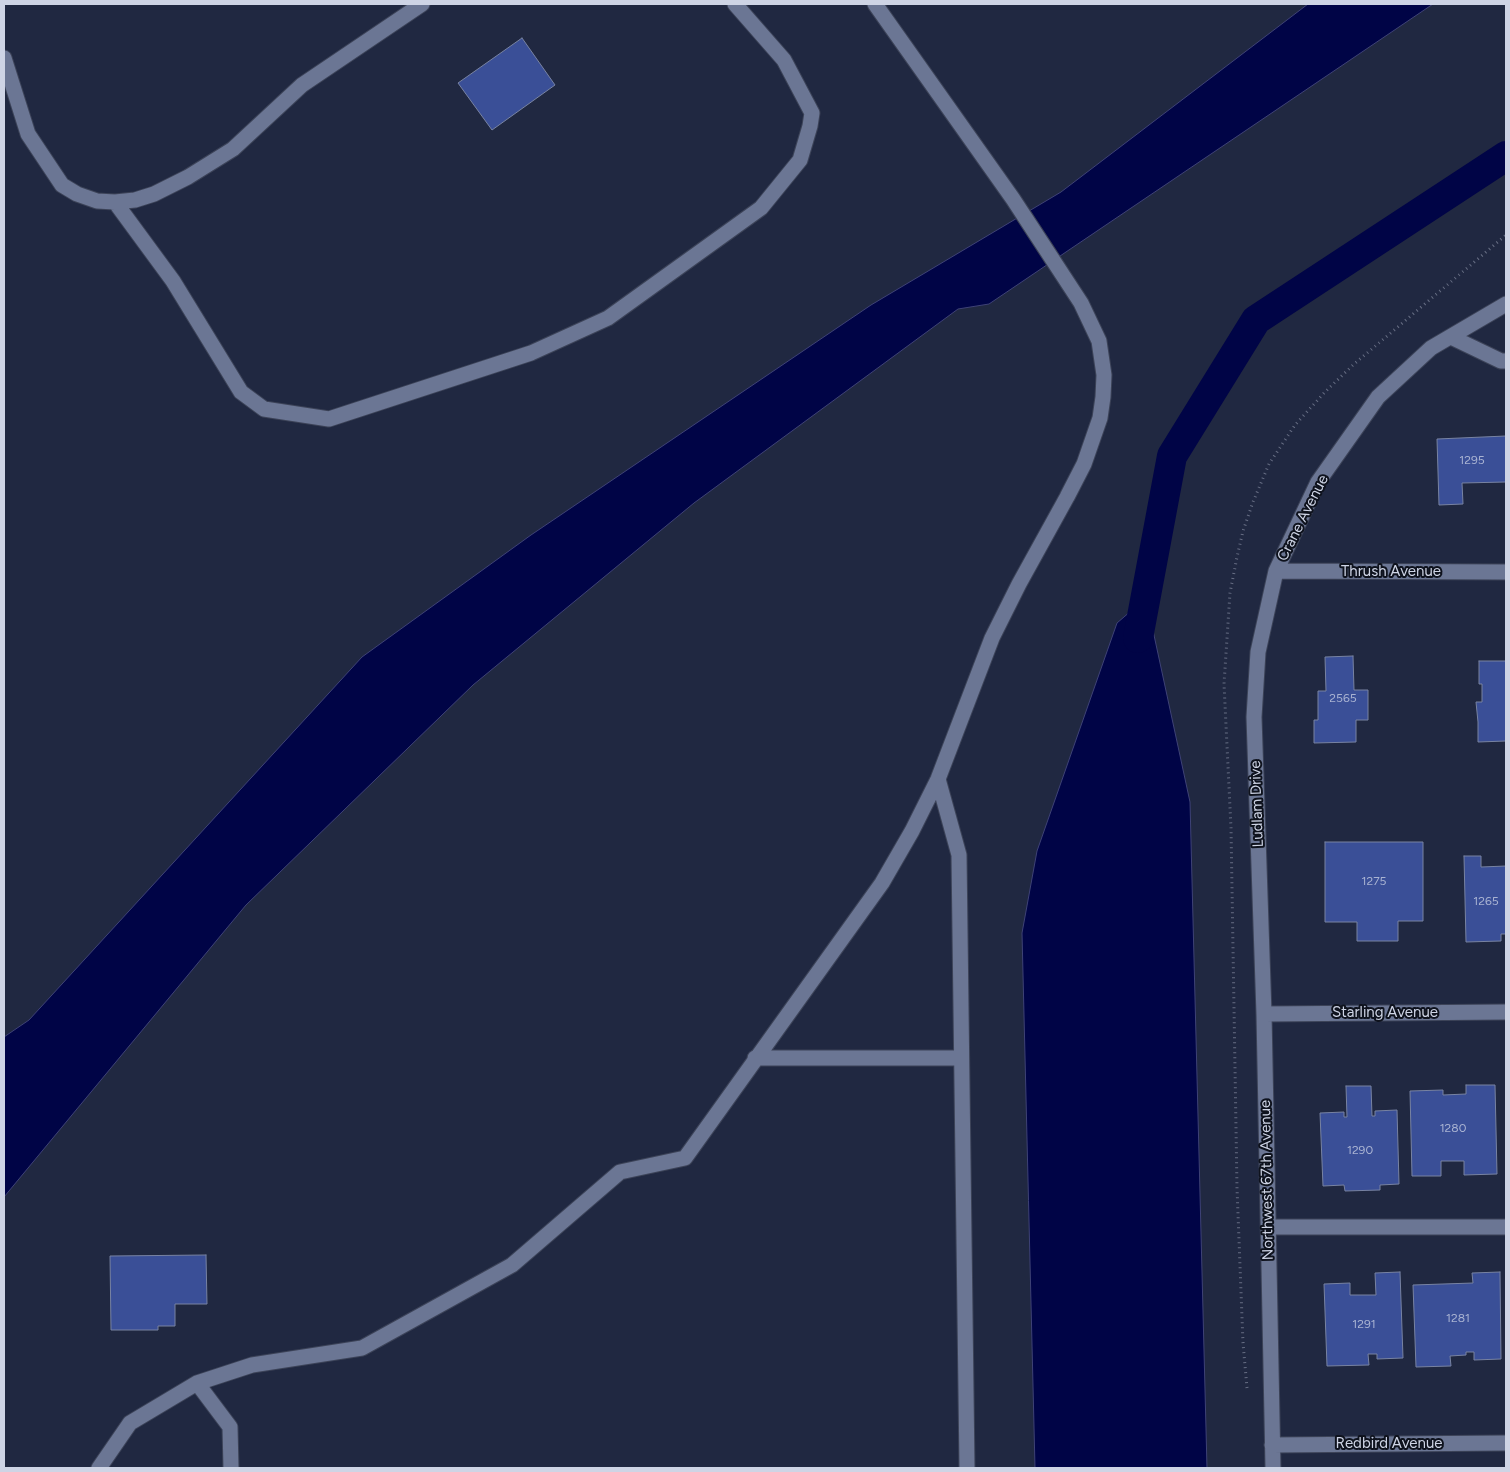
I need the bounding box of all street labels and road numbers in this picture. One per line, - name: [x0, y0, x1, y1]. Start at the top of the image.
- street label: Crane Avenue: [1274, 472, 1332, 564]
- street label: Thrush Avenue: [1341, 563, 1441, 581]
- street label: Ludlam Drive: [1246, 760, 1268, 848]
- street label: Starling Avenue: [1332, 1004, 1438, 1022]
- street label: Northwest 67th Avenue: [1257, 1100, 1277, 1260]
- street label: Redbird Avenue: [1336, 1435, 1442, 1453]

